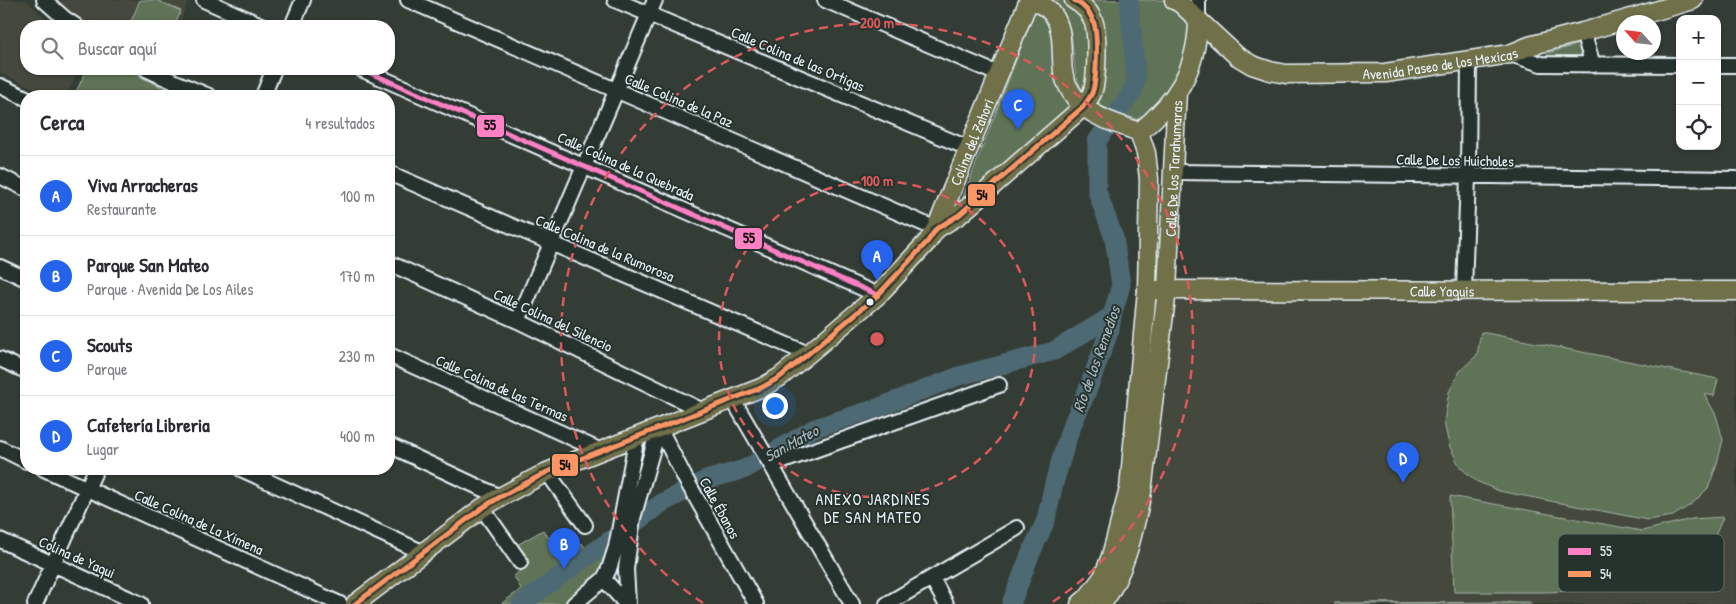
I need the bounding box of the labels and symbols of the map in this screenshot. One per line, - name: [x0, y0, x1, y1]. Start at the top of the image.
- text: 200 m: [860, 12, 894, 33]
- north arrow: [1616, 15, 1661, 60]
- street label: Calle Colina de las Ortigas: [728, 21, 868, 97]
- street label: Avenida Paseo de los Mexicas: [1363, 41, 1521, 84]
- street label: Calle Colina de la Paz: [622, 68, 737, 133]
- pin: C: [1002, 89, 1034, 130]
- street label: Colina del Zahori: [944, 95, 998, 189]
- street label: Calle De los Tarahumaras: [1159, 100, 1187, 237]
- line badge: 55: [476, 114, 505, 138]
- text: 55: [484, 115, 496, 134]
- street label: Calle Colina de la Quebrada: [554, 126, 698, 206]
- street label: Calle De Los Huicholes: [1396, 148, 1514, 172]
- text: 100 m: [861, 170, 893, 191]
- line badge: 54: [967, 183, 996, 207]
- text: 54: [976, 185, 988, 204]
- street label: Calle Colina de la Rumorosa: [532, 209, 678, 287]
- line badge: 55: [734, 227, 763, 250]
- text: 55: [743, 228, 755, 247]
- pin: A: [861, 240, 893, 281]
- street label: Calle Yaquis: [1410, 280, 1475, 301]
- street label: Calle Colina del Silencio: [490, 283, 616, 357]
- unlabelled marker: [865, 297, 875, 307]
- water label: Río de los Remedios: [1067, 301, 1126, 415]
- centre of rings: [868, 330, 886, 348]
- street label: Calle Colina de las Termas: [433, 349, 572, 427]
- your location: [762, 393, 788, 419]
- water label: San Mateo: [760, 418, 823, 467]
- pin: D: [1387, 442, 1419, 483]
- line badge: 54: [551, 453, 579, 477]
- text: 54: [559, 455, 571, 474]
- street label: Calle Ébanos: [695, 473, 746, 543]
- street label: Calle Colina de La Ximena: [131, 484, 267, 560]
- district label: ANEXO JARDINES DE SAN MATEO: [816, 488, 930, 528]
- pin: B: [548, 528, 580, 569]
- street label: Colina de Yaqui: [35, 531, 119, 583]
- legend: [1558, 534, 1724, 592]
- text: 55: [1600, 541, 1612, 560]
- text: 54: [1600, 564, 1611, 583]

